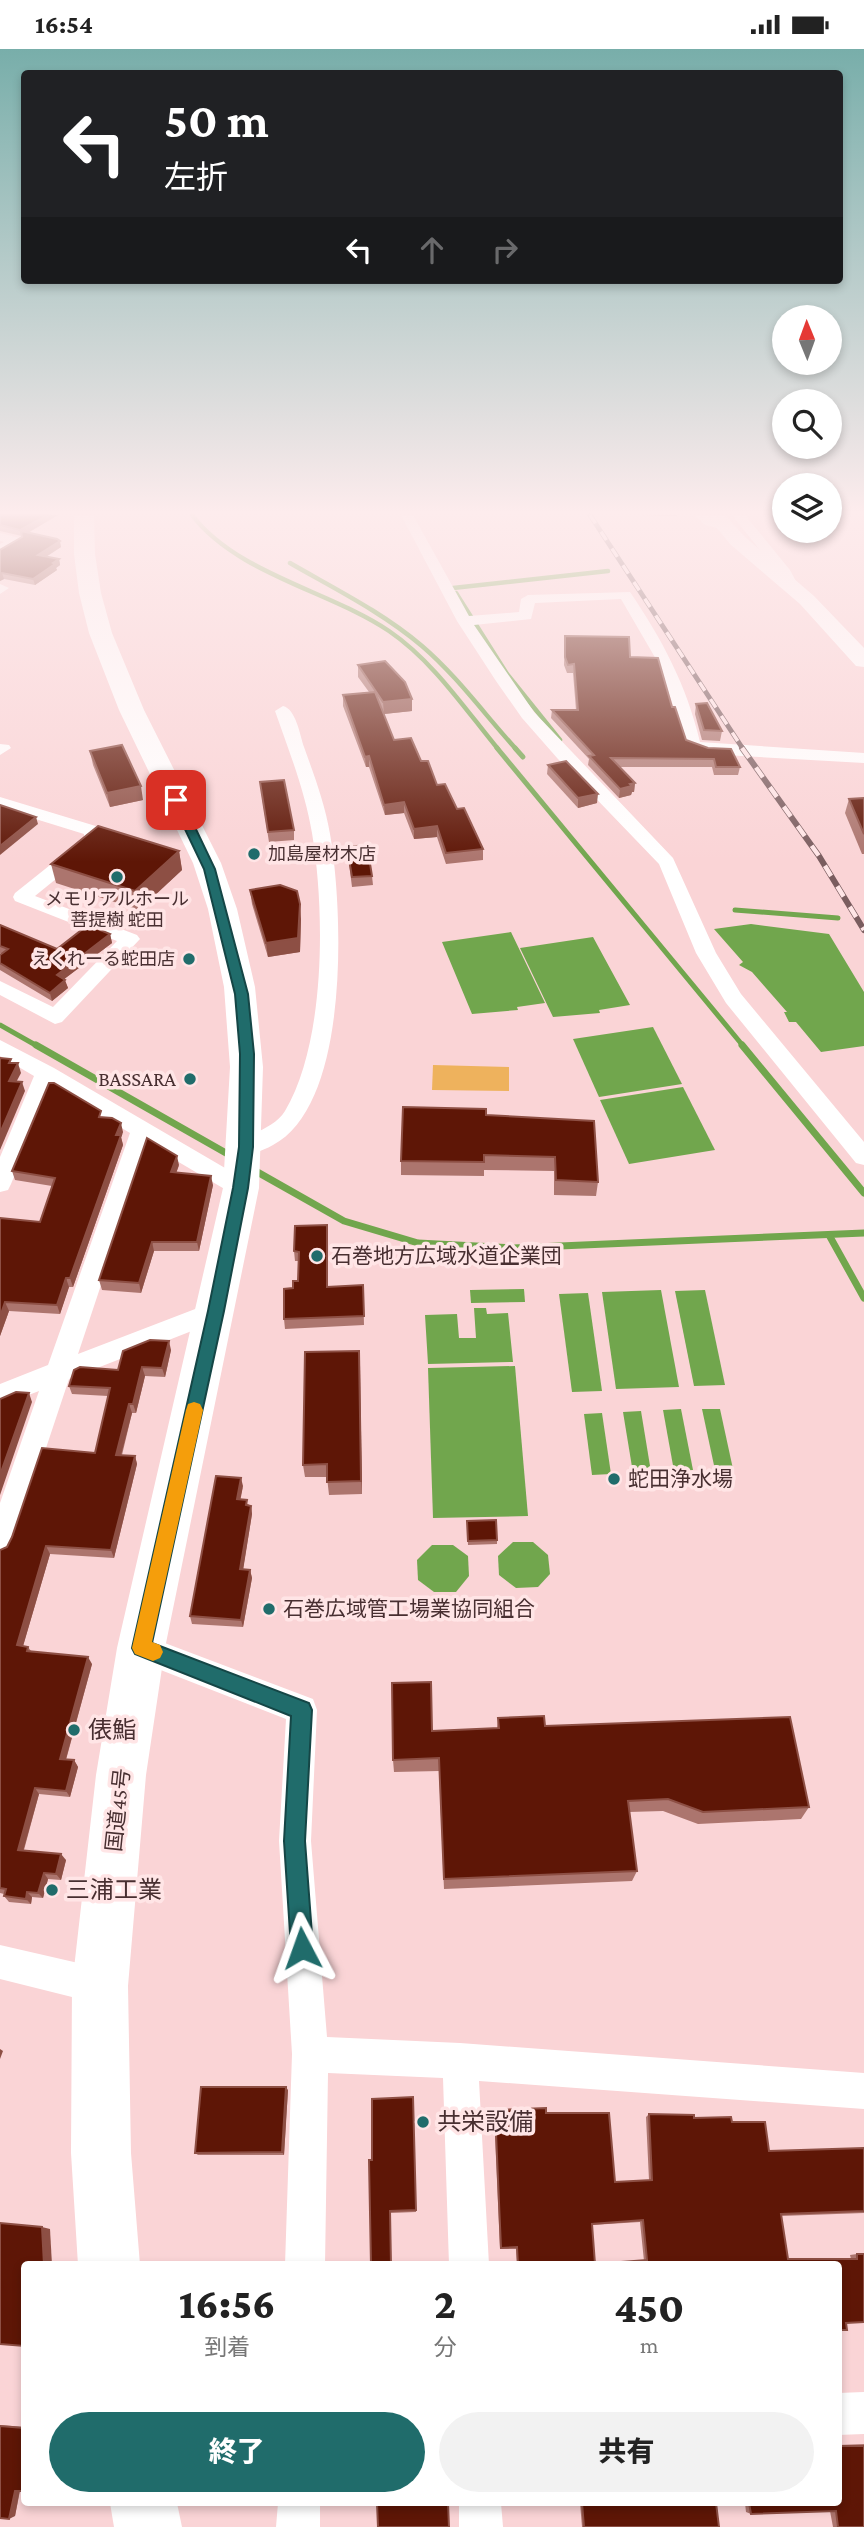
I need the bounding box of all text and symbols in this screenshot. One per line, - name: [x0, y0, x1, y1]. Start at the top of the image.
- text: 16:54: [35, 10, 93, 39]
- text: 50 m: [164, 93, 269, 148]
- icon: left: [49, 98, 140, 189]
- text: 左折: [164, 159, 228, 195]
- icon: left: [340, 231, 378, 269]
- icon: ahead: [413, 231, 451, 269]
- icon: right: [486, 231, 524, 269]
- north arrow: [772, 305, 842, 375]
- map controls: [772, 305, 842, 543]
- button: search: [772, 389, 842, 459]
- button: layers: [772, 473, 842, 543]
- pin: [146, 770, 206, 830]
- icon: arrive: [157, 781, 195, 819]
- place label: 加島屋材木店: [268, 844, 376, 864]
- marker: 加島屋材木店: [246, 846, 262, 862]
- marker: メモリアルホール 菩提樹 蛇田: [109, 869, 125, 885]
- place label: メモリアルホール 菩提樹 蛇田: [45, 889, 189, 930]
- place label: えくれーる蛇田店: [32, 949, 175, 969]
- marker: えくれーる蛇田店: [181, 951, 197, 967]
- place label: BASSARA: [98, 1067, 176, 1091]
- marker: BASSARA: [182, 1071, 198, 1087]
- place label: 石巻地方広域水道企業団: [331, 1244, 562, 1268]
- marker: 石巻地方広域水道企業団: [309, 1248, 325, 1264]
- place label: 蛇田浄水場: [628, 1467, 733, 1491]
- marker: 蛇田浄水場: [606, 1471, 622, 1487]
- place label: 石巻広域管工場業協同組合: [283, 1597, 535, 1621]
- marker: 石巻広域管工場業協同組合: [261, 1601, 277, 1617]
- place label: 俵鮨: [88, 1716, 136, 1743]
- marker: 俵鮨: [66, 1722, 82, 1738]
- street label: 国道45号: [102, 1767, 134, 1853]
- place label: 三浦工業: [66, 1876, 162, 1903]
- marker: 三浦工業: [44, 1882, 60, 1898]
- position arrow: [265, 1911, 339, 1985]
- place label: 共栄設備: [437, 2108, 533, 2135]
- marker: 共栄設備: [415, 2114, 431, 2130]
- text: 16:56: [179, 2280, 276, 2327]
- text: 2: [434, 2280, 456, 2327]
- text: 450: [614, 2284, 684, 2331]
- text: m: [640, 2332, 658, 2358]
- text: 到着: [204, 2334, 250, 2360]
- text: 分: [433, 2334, 456, 2360]
- button: 終了: [49, 2412, 425, 2492]
- button: 共有: [439, 2412, 814, 2492]

